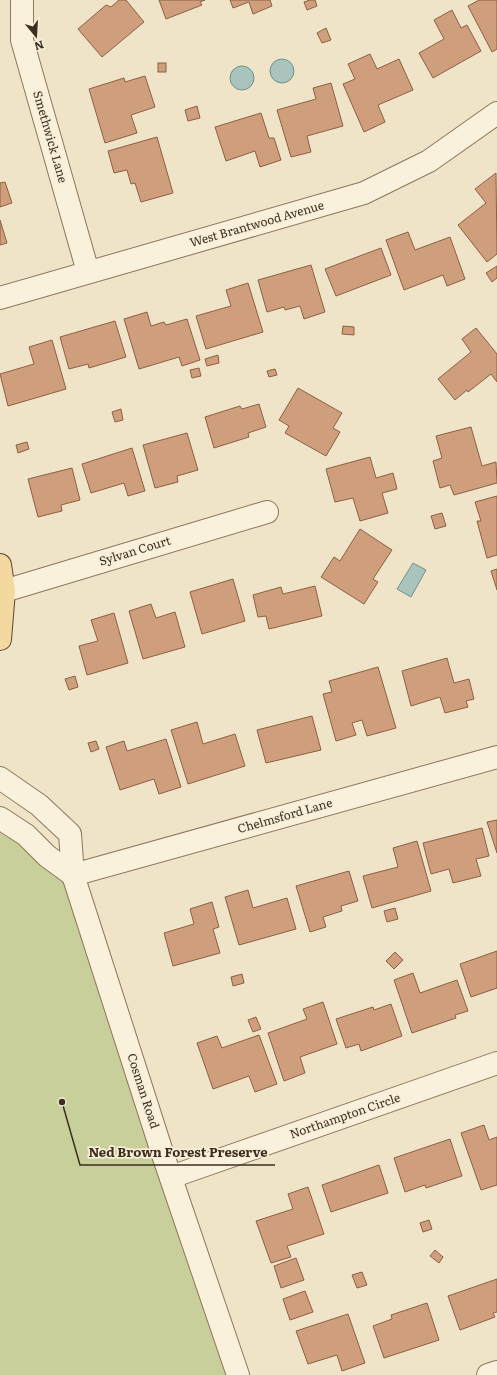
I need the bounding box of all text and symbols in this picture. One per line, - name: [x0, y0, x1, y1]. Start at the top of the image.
- north arrow: [16, 16, 56, 56]
- text: N: [33, 37, 46, 55]
- street label: Smethwick Lane: [29, 89, 73, 185]
- street label: West Brantwood Avenue: [188, 195, 326, 251]
- street label: Sylvan Court: [97, 531, 173, 570]
- street label: Chelmsford Lane: [235, 793, 334, 837]
- street label: Cosman Road: [123, 1051, 165, 1131]
- street label: Northampton Circle: [287, 1088, 402, 1142]
- callout: Ned Brown Forest Preserve: [80, 1140, 275, 1165]
- text: Ned Brown Forest Preserve: [88, 1142, 268, 1161]

